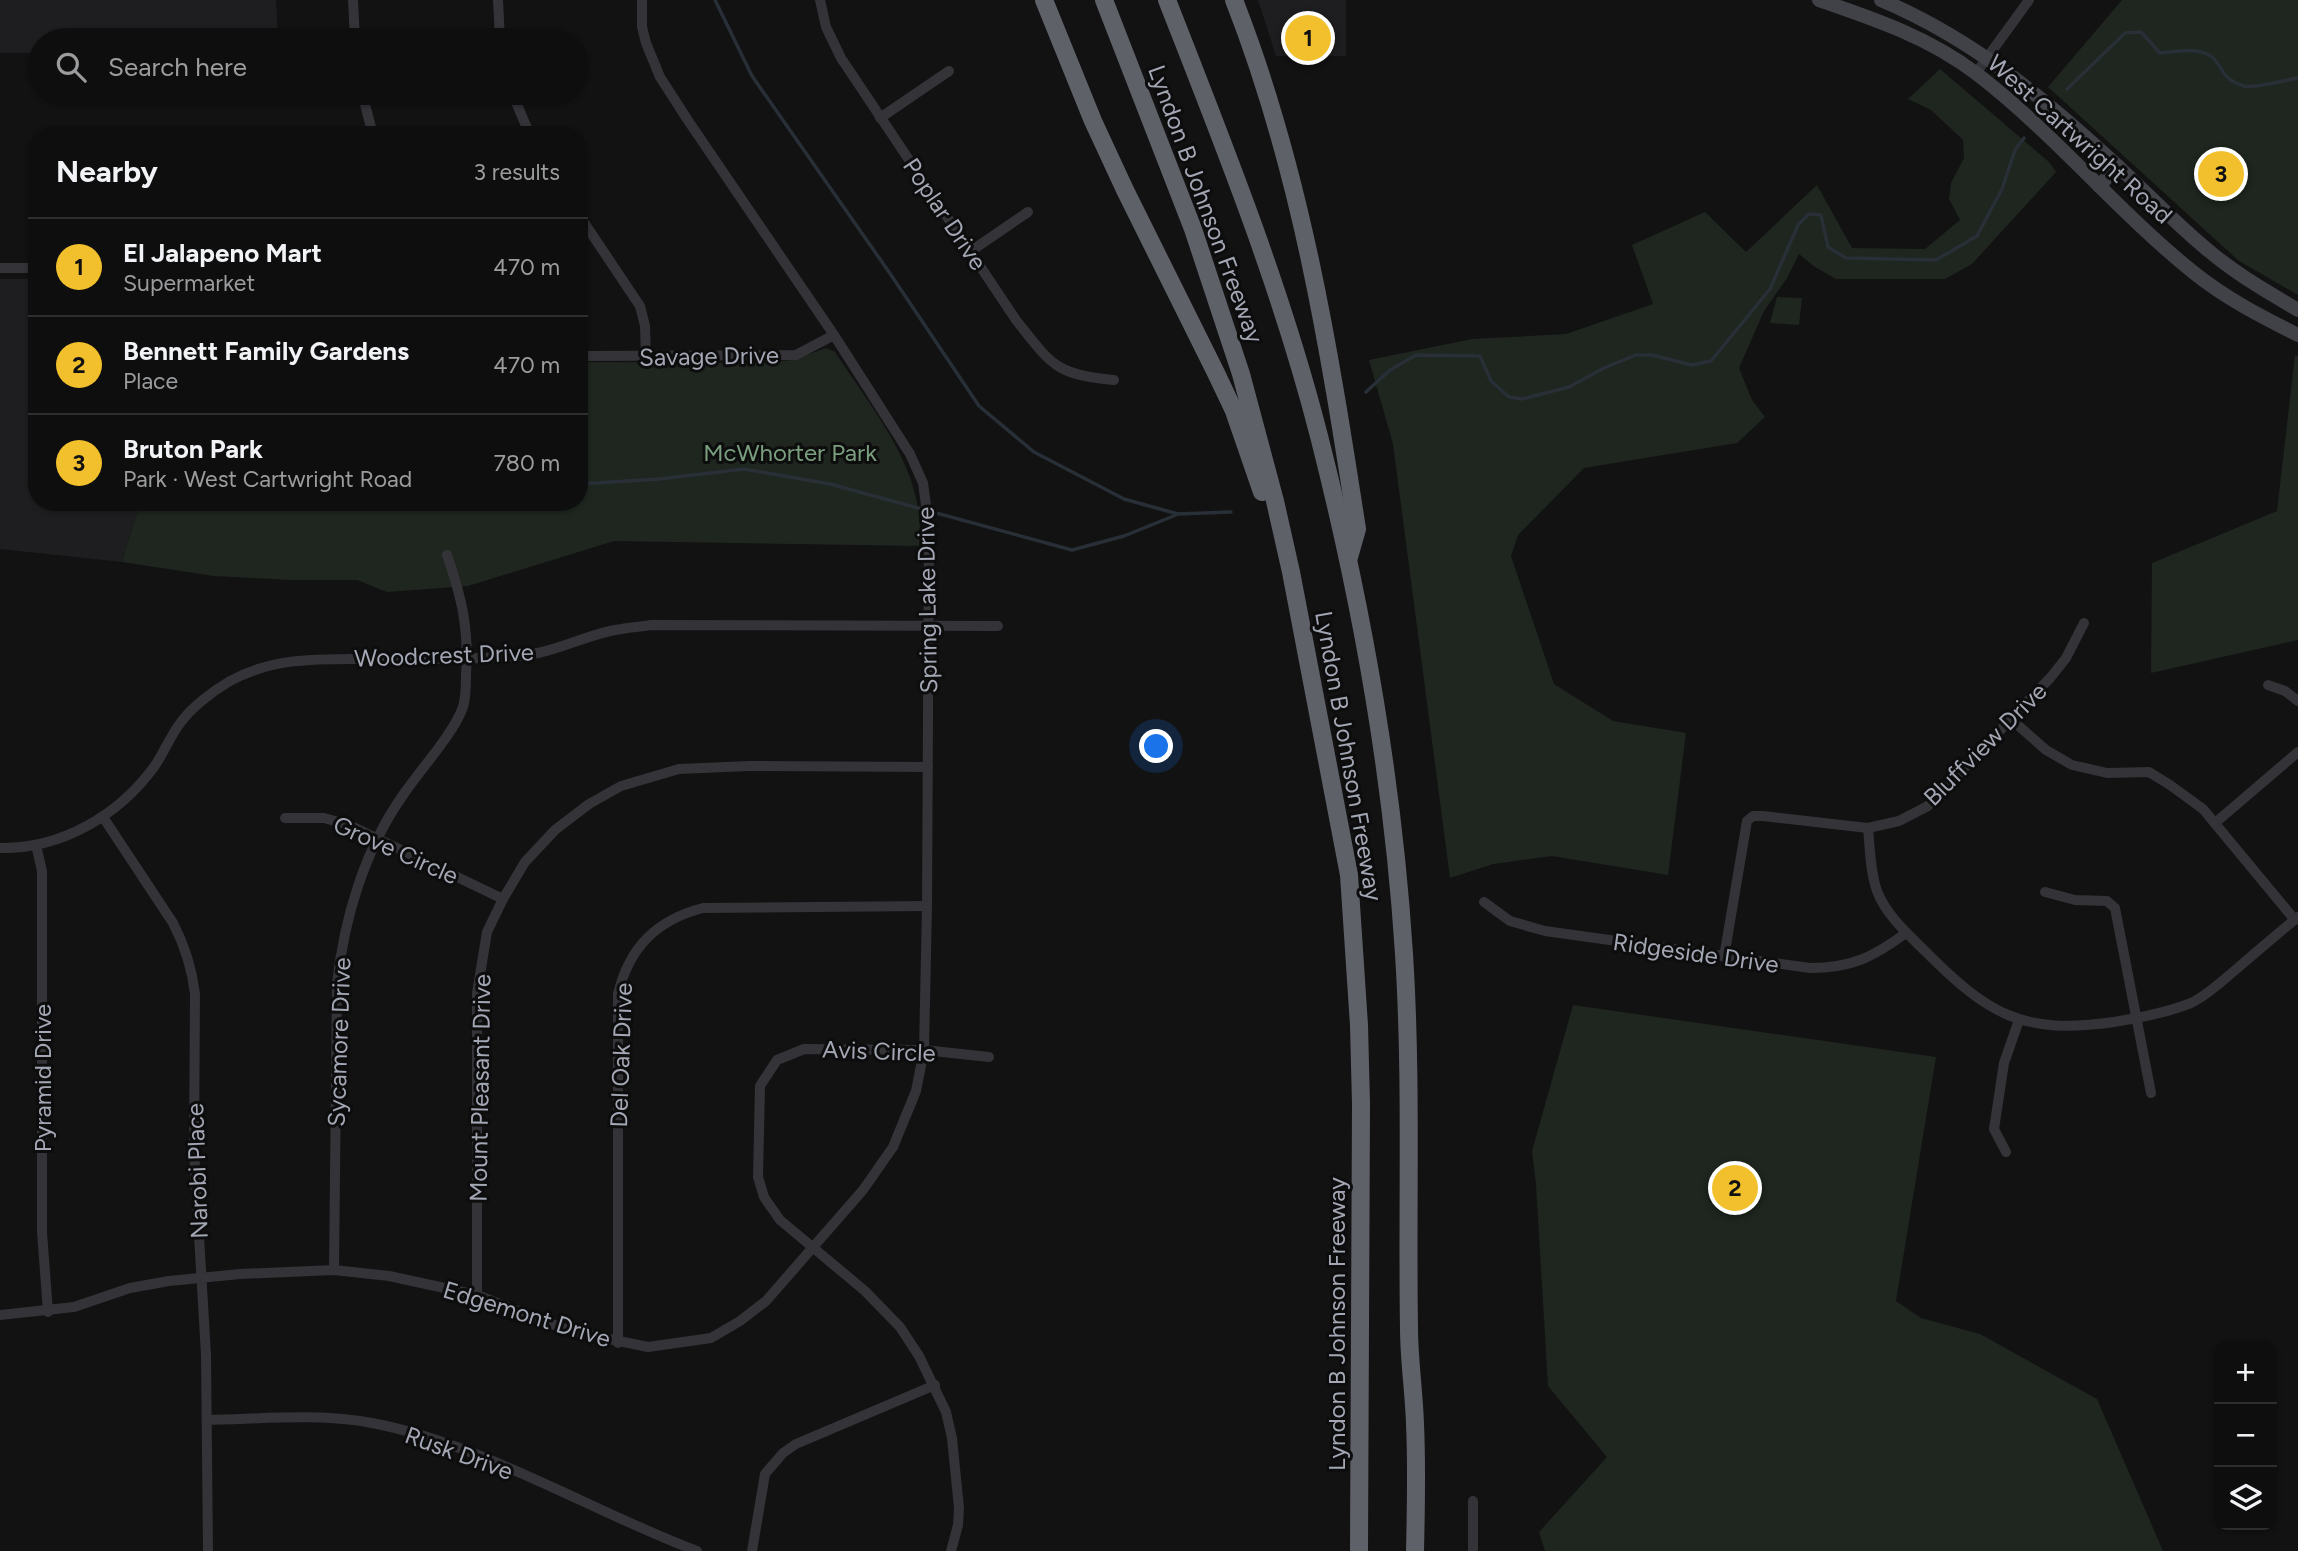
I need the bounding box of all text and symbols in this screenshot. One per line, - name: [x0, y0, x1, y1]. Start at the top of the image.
- pin: 1: [1285, 12, 1331, 64]
- search box: [28, 28, 588, 105]
- icon: search: [52, 48, 90, 86]
- street label: West Cartwright Road: [1982, 48, 2178, 230]
- text: Search here: [108, 51, 247, 83]
- street label: Lyndon B Johnson Freeway: [1142, 61, 1270, 347]
- pin: 3: [2198, 148, 2244, 200]
- street label: Poplar Drive: [897, 152, 993, 276]
- text: Nearby: [56, 153, 158, 190]
- text: 3 results: [473, 158, 560, 186]
- text: El Jalapeno Mart: [123, 237, 322, 269]
- text: 1: [74, 253, 84, 281]
- text: 470 m: [493, 253, 560, 281]
- text: Supermarket: [123, 269, 255, 297]
- text: Bennett Family Gardens: [123, 335, 409, 367]
- street label: Savage Drive: [639, 340, 779, 372]
- text: 2: [72, 351, 86, 379]
- text: 470 m: [493, 351, 560, 379]
- text: Place: [123, 367, 178, 395]
- text: Bruton Park: [123, 433, 263, 465]
- park label: McWhorter Park: [703, 438, 877, 467]
- text: 3: [73, 449, 85, 477]
- text: 780 m: [494, 449, 560, 477]
- text: Park · West Cartwright Road: [123, 465, 412, 493]
- street label: Spring Lake Drive: [911, 506, 943, 694]
- street label: Lyndon B Johnson Freeway: [1309, 609, 1389, 904]
- street label: Woodcrest Drive: [354, 637, 534, 673]
- street label: Bluffview Drive: [1917, 676, 2053, 812]
- your location: [1139, 729, 1173, 763]
- street label: Grove Circle: [329, 810, 463, 890]
- street label: Ridgeside Drive: [1611, 927, 1781, 979]
- street label: Sycamore Drive: [322, 957, 356, 1127]
- street label: Mount Pleasant Drive: [464, 974, 496, 1202]
- street label: Del Oak Drive: [604, 982, 638, 1128]
- street label: Pyramid Drive: [28, 1004, 57, 1152]
- street label: Avis Circle: [822, 1035, 936, 1067]
- street label: Narobi Place: [180, 1103, 214, 1239]
- pin: 2: [1712, 1162, 1758, 1214]
- street label: Lyndon B Johnson Freeway: [1322, 1177, 1351, 1471]
- street label: Edgemont Drive: [440, 1275, 614, 1353]
- map controls: [2214, 1341, 2277, 1530]
- button: +: [2214, 1341, 2277, 1404]
- button: −: [2214, 1404, 2277, 1467]
- street label: Rusk Drive: [401, 1420, 517, 1486]
- button: layers: [2214, 1467, 2277, 1530]

